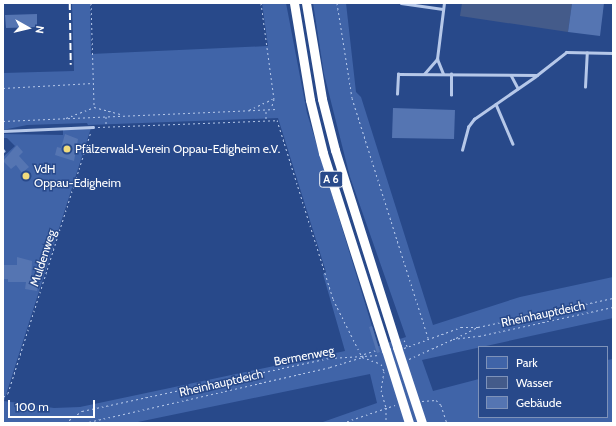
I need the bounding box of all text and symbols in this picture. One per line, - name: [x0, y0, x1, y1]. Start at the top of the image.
- north arrow: [8, 8, 48, 48]
- text: N: [32, 25, 47, 34]
- place label: Pfälzerwald-Verein Oppau-Edigheim e.V.: [75, 142, 280, 156]
- marker: Pfälzerwald-Verein Oppau-Edigheim e.V.: [62, 144, 72, 154]
- place label: VdH Oppau-Edigheim: [34, 162, 121, 190]
- road number: A 6: [319, 170, 343, 188]
- marker: VdH Oppau-Edigheim: [21, 171, 31, 181]
- street label: Muldenweg: [27, 228, 59, 288]
- street label: Rheinhauptdeich: [500, 298, 586, 330]
- street label: Bermenweg: [273, 343, 335, 369]
- legend: [478, 346, 608, 418]
- text: Park: [516, 355, 538, 370]
- street label: Rheinhauptdeich: [178, 366, 264, 400]
- text: Wasser: [516, 375, 553, 390]
- scale bar: [10, 392, 97, 418]
- text: Gebäude: [516, 395, 562, 410]
- text: 100 m: [15, 399, 49, 414]

